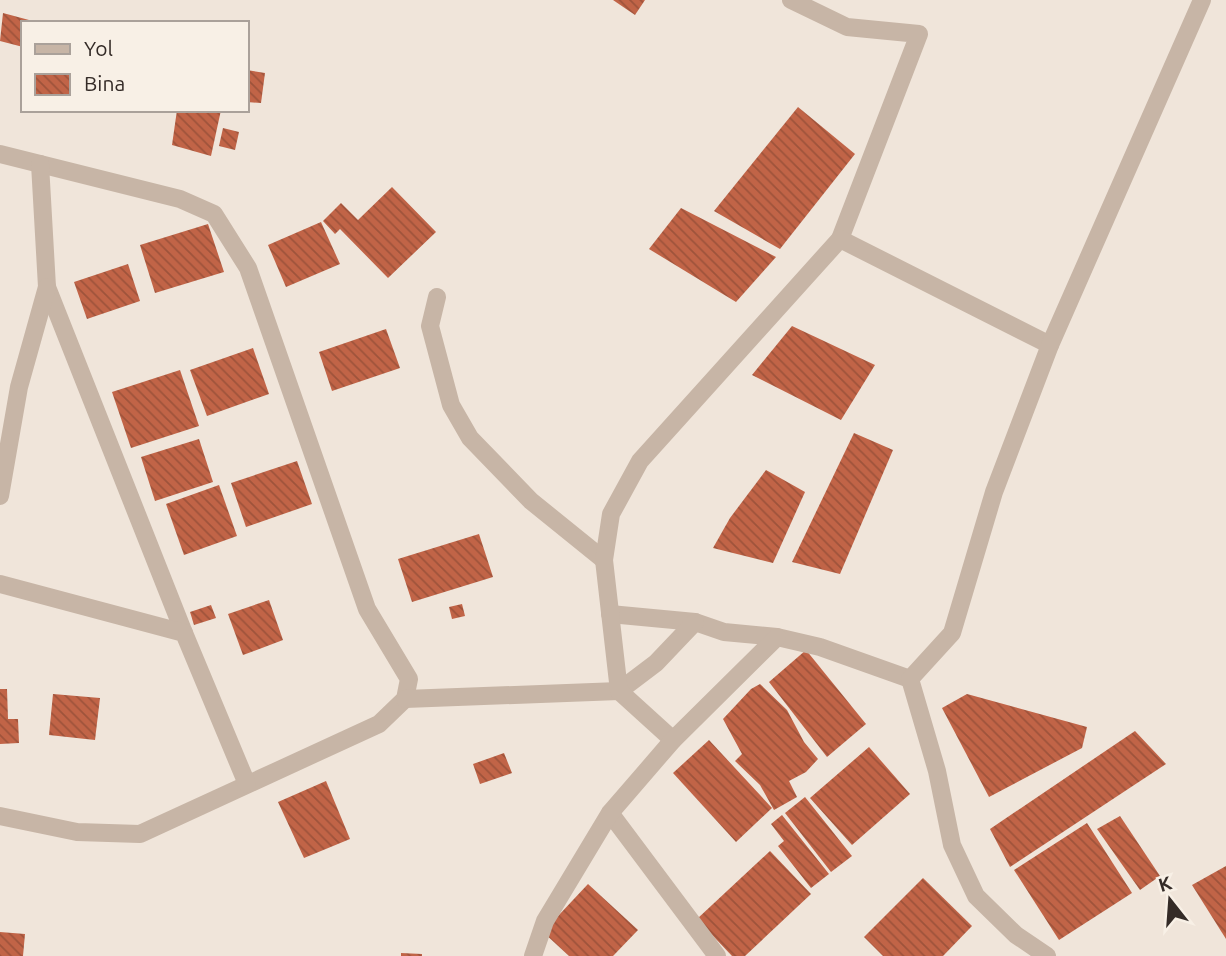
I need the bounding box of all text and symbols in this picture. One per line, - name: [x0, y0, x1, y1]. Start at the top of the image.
- legend: [21, 21, 248, 112]
- text: Yol: [84, 36, 113, 60]
- text: Bina: [84, 71, 125, 95]
- north arrow: [1135, 865, 1205, 935]
- text: K: [1156, 871, 1175, 896]

